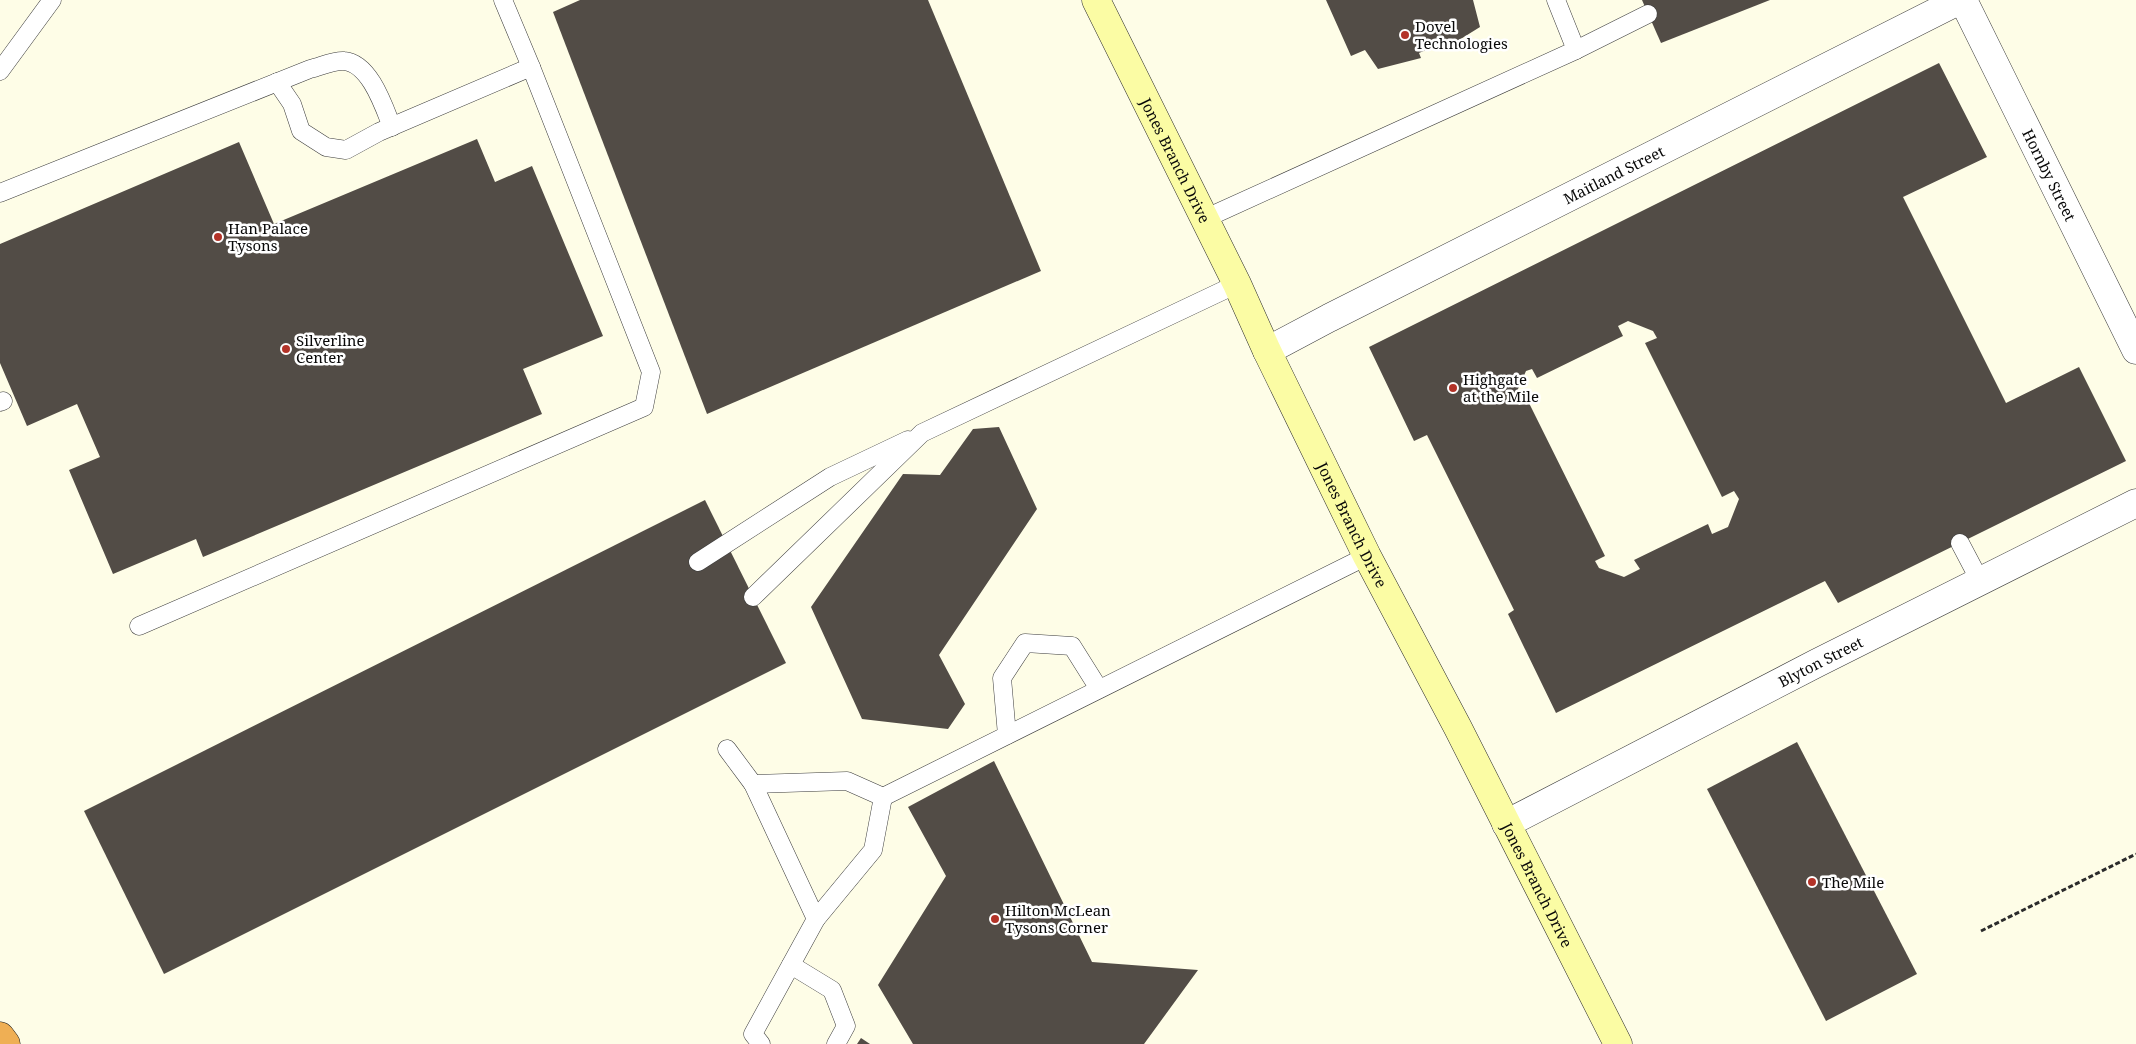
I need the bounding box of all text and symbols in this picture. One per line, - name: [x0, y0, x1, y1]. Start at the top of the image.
- place label: Dovel Technologies: [1415, 16, 1508, 53]
- marker: Dovel Technologies: [1399, 29, 1411, 41]
- street label: Jones Branch Drive: [1136, 93, 1215, 226]
- street label: Hornby Street: [2018, 125, 2081, 224]
- street label: Maitland Street: [1560, 141, 1667, 208]
- place label: Han Palace Tysons: [228, 218, 308, 255]
- marker: Han Palace Tysons: [212, 231, 224, 243]
- place label: Silverline Center: [296, 330, 365, 367]
- marker: Silverline Center: [280, 343, 292, 355]
- place label: Highgate at the Mile: [1463, 369, 1539, 406]
- marker: Highgate at the Mile: [1447, 382, 1459, 394]
- street label: Jones Branch Drive: [1312, 458, 1392, 591]
- street label: Blyton Street: [1775, 632, 1866, 691]
- street label: Jones Branch Drive: [1497, 818, 1577, 951]
- place label: The Mile: [1822, 872, 1884, 892]
- marker: The Mile: [1806, 876, 1818, 888]
- place label: Hilton McLean Tysons Corner: [1005, 900, 1111, 937]
- marker: Hilton McLean Tysons Corner: [989, 913, 1001, 925]

